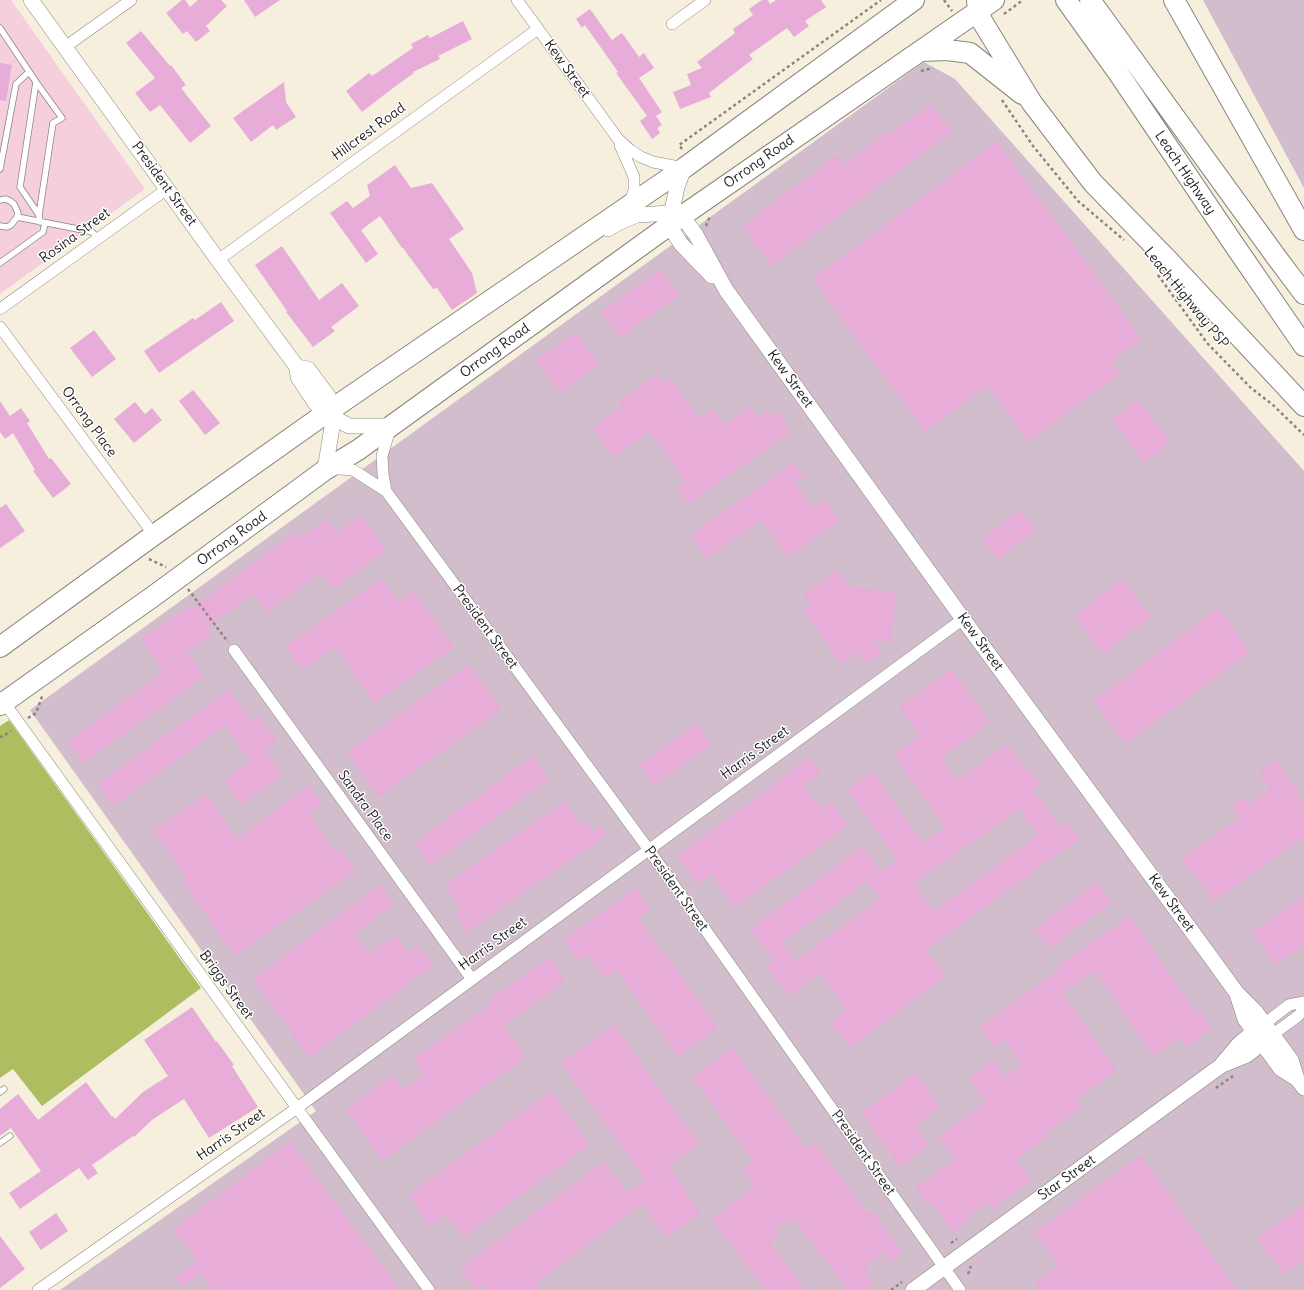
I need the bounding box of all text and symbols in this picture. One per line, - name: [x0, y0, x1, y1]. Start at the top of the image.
- street label: Kew Street: [540, 37, 594, 101]
- street label: Hillcrest Road: [329, 100, 409, 164]
- street label: Leach Highway: [1151, 128, 1219, 218]
- street label: Orrong Road: [721, 132, 797, 192]
- street label: President Street: [128, 139, 200, 229]
- street label: Rosina Street: [37, 205, 113, 267]
- street label: Leach Highway PSP: [1140, 244, 1232, 352]
- street label: Orrong Road: [457, 320, 533, 382]
- street label: Kew Street: [763, 347, 817, 411]
- street label: Orrong Place: [58, 383, 120, 461]
- street label: Orrong Road: [194, 508, 270, 570]
- street label: President Street: [449, 582, 521, 672]
- street label: Kew Street: [953, 610, 1007, 674]
- street label: Harris Street: [718, 723, 792, 783]
- street label: Sandra Place: [334, 768, 396, 844]
- street label: President Street: [640, 843, 712, 935]
- street label: Kew Street: [1144, 871, 1198, 935]
- street label: Harris Street: [456, 914, 530, 974]
- street label: Briggs Street: [195, 947, 257, 1023]
- street label: Harris Street: [194, 1105, 268, 1165]
- street label: President Street: [827, 1107, 899, 1199]
- street label: Star Street: [1035, 1152, 1099, 1204]

